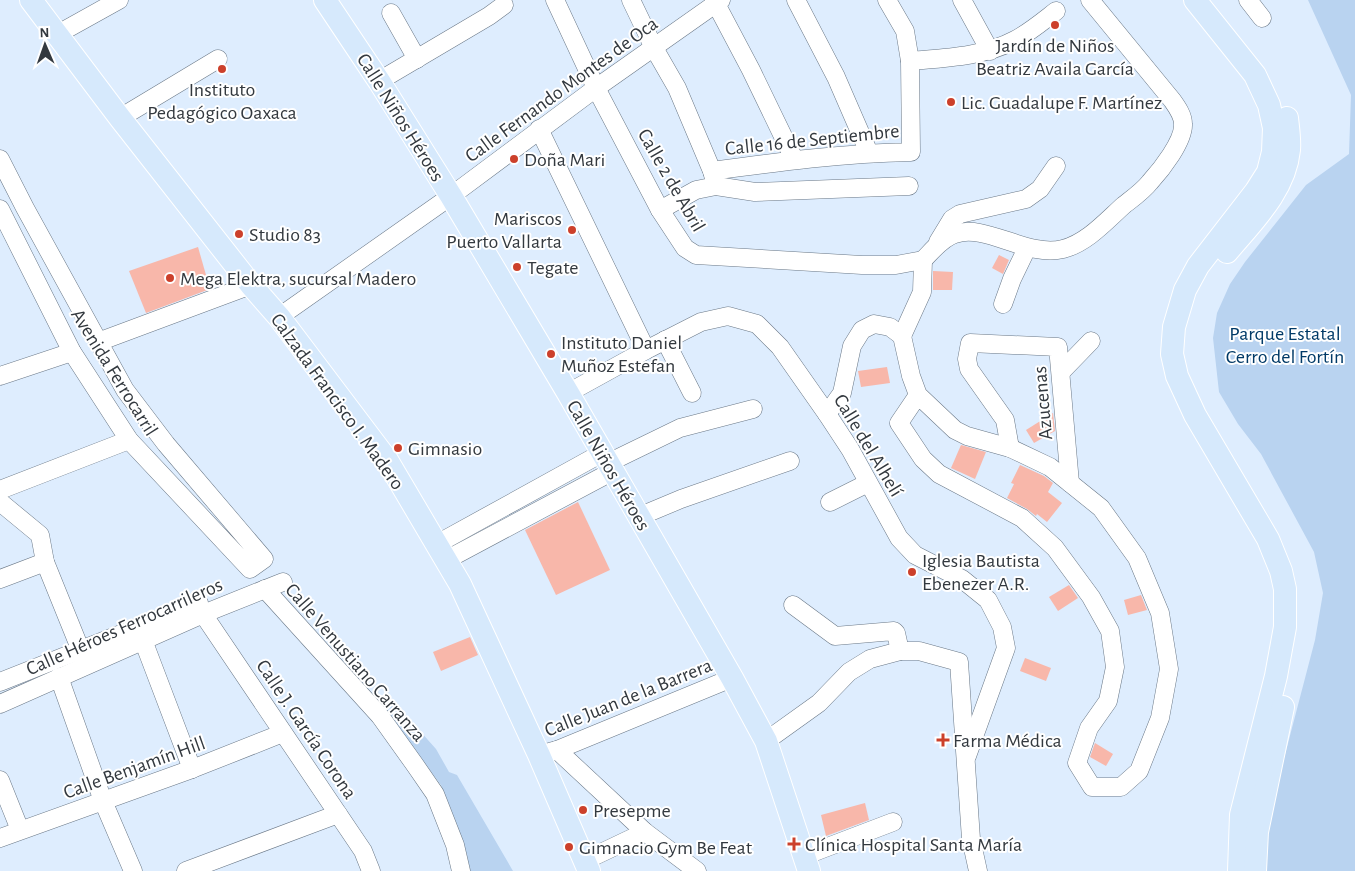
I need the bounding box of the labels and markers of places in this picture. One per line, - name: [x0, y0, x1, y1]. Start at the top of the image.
- marker: Jardín de Niños Beatriz Availa García: [1049, 19, 1061, 31]
- place label: Jardín de Niños Beatriz Availa García: [976, 36, 1134, 79]
- marker: Instituto Pedagógico Oaxaca: [216, 63, 228, 75]
- place label: Instituto Pedagógico Oaxaca: [147, 80, 297, 123]
- place label: Lic. Guadalupe F. Martínez: [961, 93, 1162, 113]
- marker: Lic. Guadalupe F. Martínez: [945, 96, 957, 108]
- place label: Doña Mari: [524, 150, 605, 170]
- marker: Doña Mari: [508, 153, 520, 165]
- place label: Mariscos Puerto Vallarta: [446, 209, 562, 252]
- marker: Mariscos Puerto Vallarta: [566, 224, 578, 236]
- place label: Studio 83: [249, 225, 321, 245]
- marker: Studio 83: [233, 228, 245, 240]
- place label: Tegate: [527, 258, 579, 278]
- marker: Tegate: [511, 261, 523, 273]
- place label: Mega Elektra, sucursal Madero: [180, 269, 416, 289]
- marker: Mega Elektra, sucursal Madero: [164, 272, 176, 284]
- place label: Instituto Daniel Muñoz Estefan: [561, 333, 682, 376]
- marker: Instituto Daniel Muñoz Estefan: [545, 348, 557, 360]
- place label: Gimnasio: [408, 439, 482, 459]
- marker: Gimnasio: [392, 442, 404, 454]
- place label: Iglesia Bautista Ebenezer A.R.: [922, 551, 1040, 594]
- marker: Iglesia Bautista Ebenezer A.R.: [906, 566, 918, 578]
- place label: Farma Médica: [953, 731, 1062, 751]
- marker: Farma Médica: [937, 734, 949, 746]
- place label: Presepme: [593, 801, 671, 821]
- marker: Presepme: [577, 804, 589, 816]
- place label: Clínica Hospital Santa María: [805, 835, 1022, 855]
- marker: Clínica Hospital Santa María: [787, 837, 801, 851]
- place label: Gimnacio Gym Be Feat: [579, 838, 753, 858]
- marker: Gimnacio Gym Be Feat: [563, 841, 575, 853]

